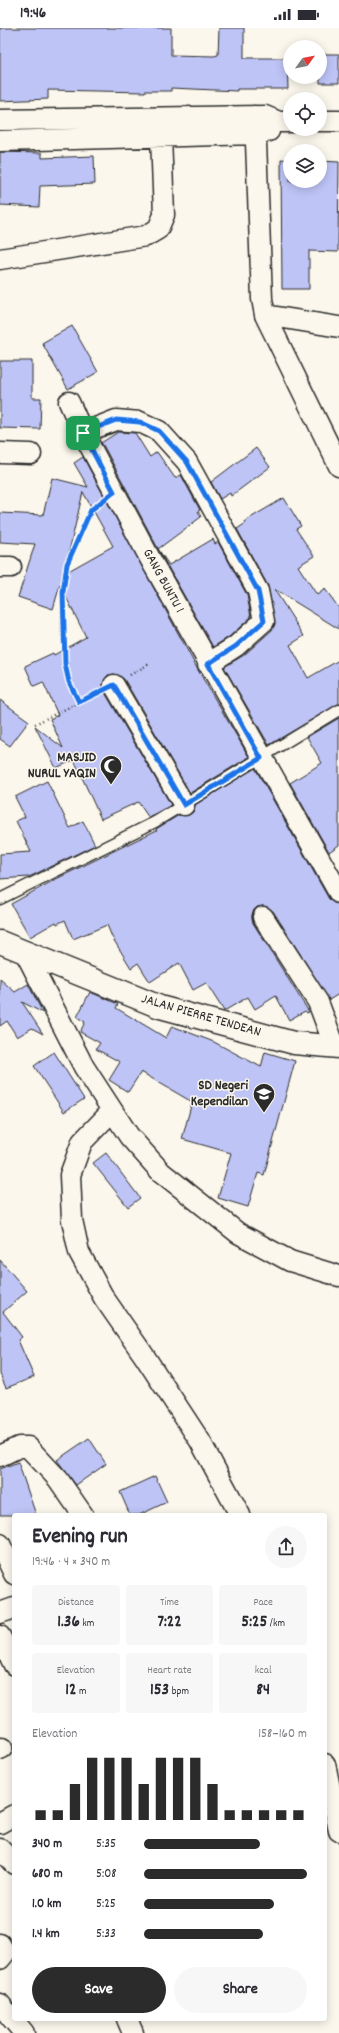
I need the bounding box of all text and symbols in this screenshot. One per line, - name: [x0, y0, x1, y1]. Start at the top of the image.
- text: 19:46: [20, 3, 46, 25]
- north arrow: [283, 40, 327, 84]
- map controls: [283, 40, 327, 188]
- button: locate: [283, 92, 327, 136]
- button: layers: [283, 144, 327, 188]
- pin: [66, 416, 100, 450]
- icon: arrive: [72, 422, 94, 444]
- street label: GANG BUNTU 1: [137, 545, 189, 617]
- place label: MASJID NURUL YAQIN: [28, 748, 97, 784]
- mosque icon: MASJID NURUL YAQIN: [98, 753, 124, 786]
- street label: JALAN PIERRE TENDEAN: [139, 989, 263, 1043]
- place label: SD Negeri Kependilan: [191, 1076, 249, 1112]
- school or university icon: SD Negeri Kependilan: [251, 1081, 277, 1114]
- text: Evening run: [32, 1522, 128, 1553]
- button: share: [265, 1526, 307, 1568]
- text: 19:46 · 4 × 340 m: [32, 1553, 110, 1572]
- text: Distance: [58, 1595, 94, 1611]
- text: Time: [160, 1595, 179, 1611]
- text: Pace: [253, 1595, 273, 1611]
- text: 1.36: [57, 1611, 80, 1635]
- text: 7:22: [157, 1611, 182, 1635]
- text: 5:25: [241, 1611, 267, 1635]
- text: km: [80, 1616, 94, 1632]
- text: /km: [267, 1616, 285, 1632]
- text: Elevation: [57, 1663, 95, 1679]
- text: Heart rate: [147, 1663, 192, 1679]
- text: kcal: [255, 1663, 272, 1679]
- text: 12: [65, 1679, 76, 1703]
- text: 153: [150, 1679, 169, 1703]
- text: 84: [256, 1679, 270, 1703]
- text: m: [76, 1684, 86, 1700]
- text: bpm: [169, 1684, 189, 1700]
- text: Elevation: [32, 1725, 77, 1744]
- text: 158–160 m: [258, 1725, 307, 1744]
- text: 340 m: [32, 1835, 62, 1854]
- text: 5:35: [96, 1835, 116, 1854]
- text: 680 m: [32, 1865, 63, 1884]
- text: 5:08: [96, 1865, 116, 1884]
- text: 1.0 km: [32, 1895, 61, 1914]
- text: 5:25: [96, 1895, 116, 1914]
- text: 1.4 km: [32, 1925, 60, 1944]
- text: 5:33: [96, 1925, 116, 1944]
- button: Save: [32, 1967, 166, 2013]
- button: Share: [174, 1967, 307, 2013]

